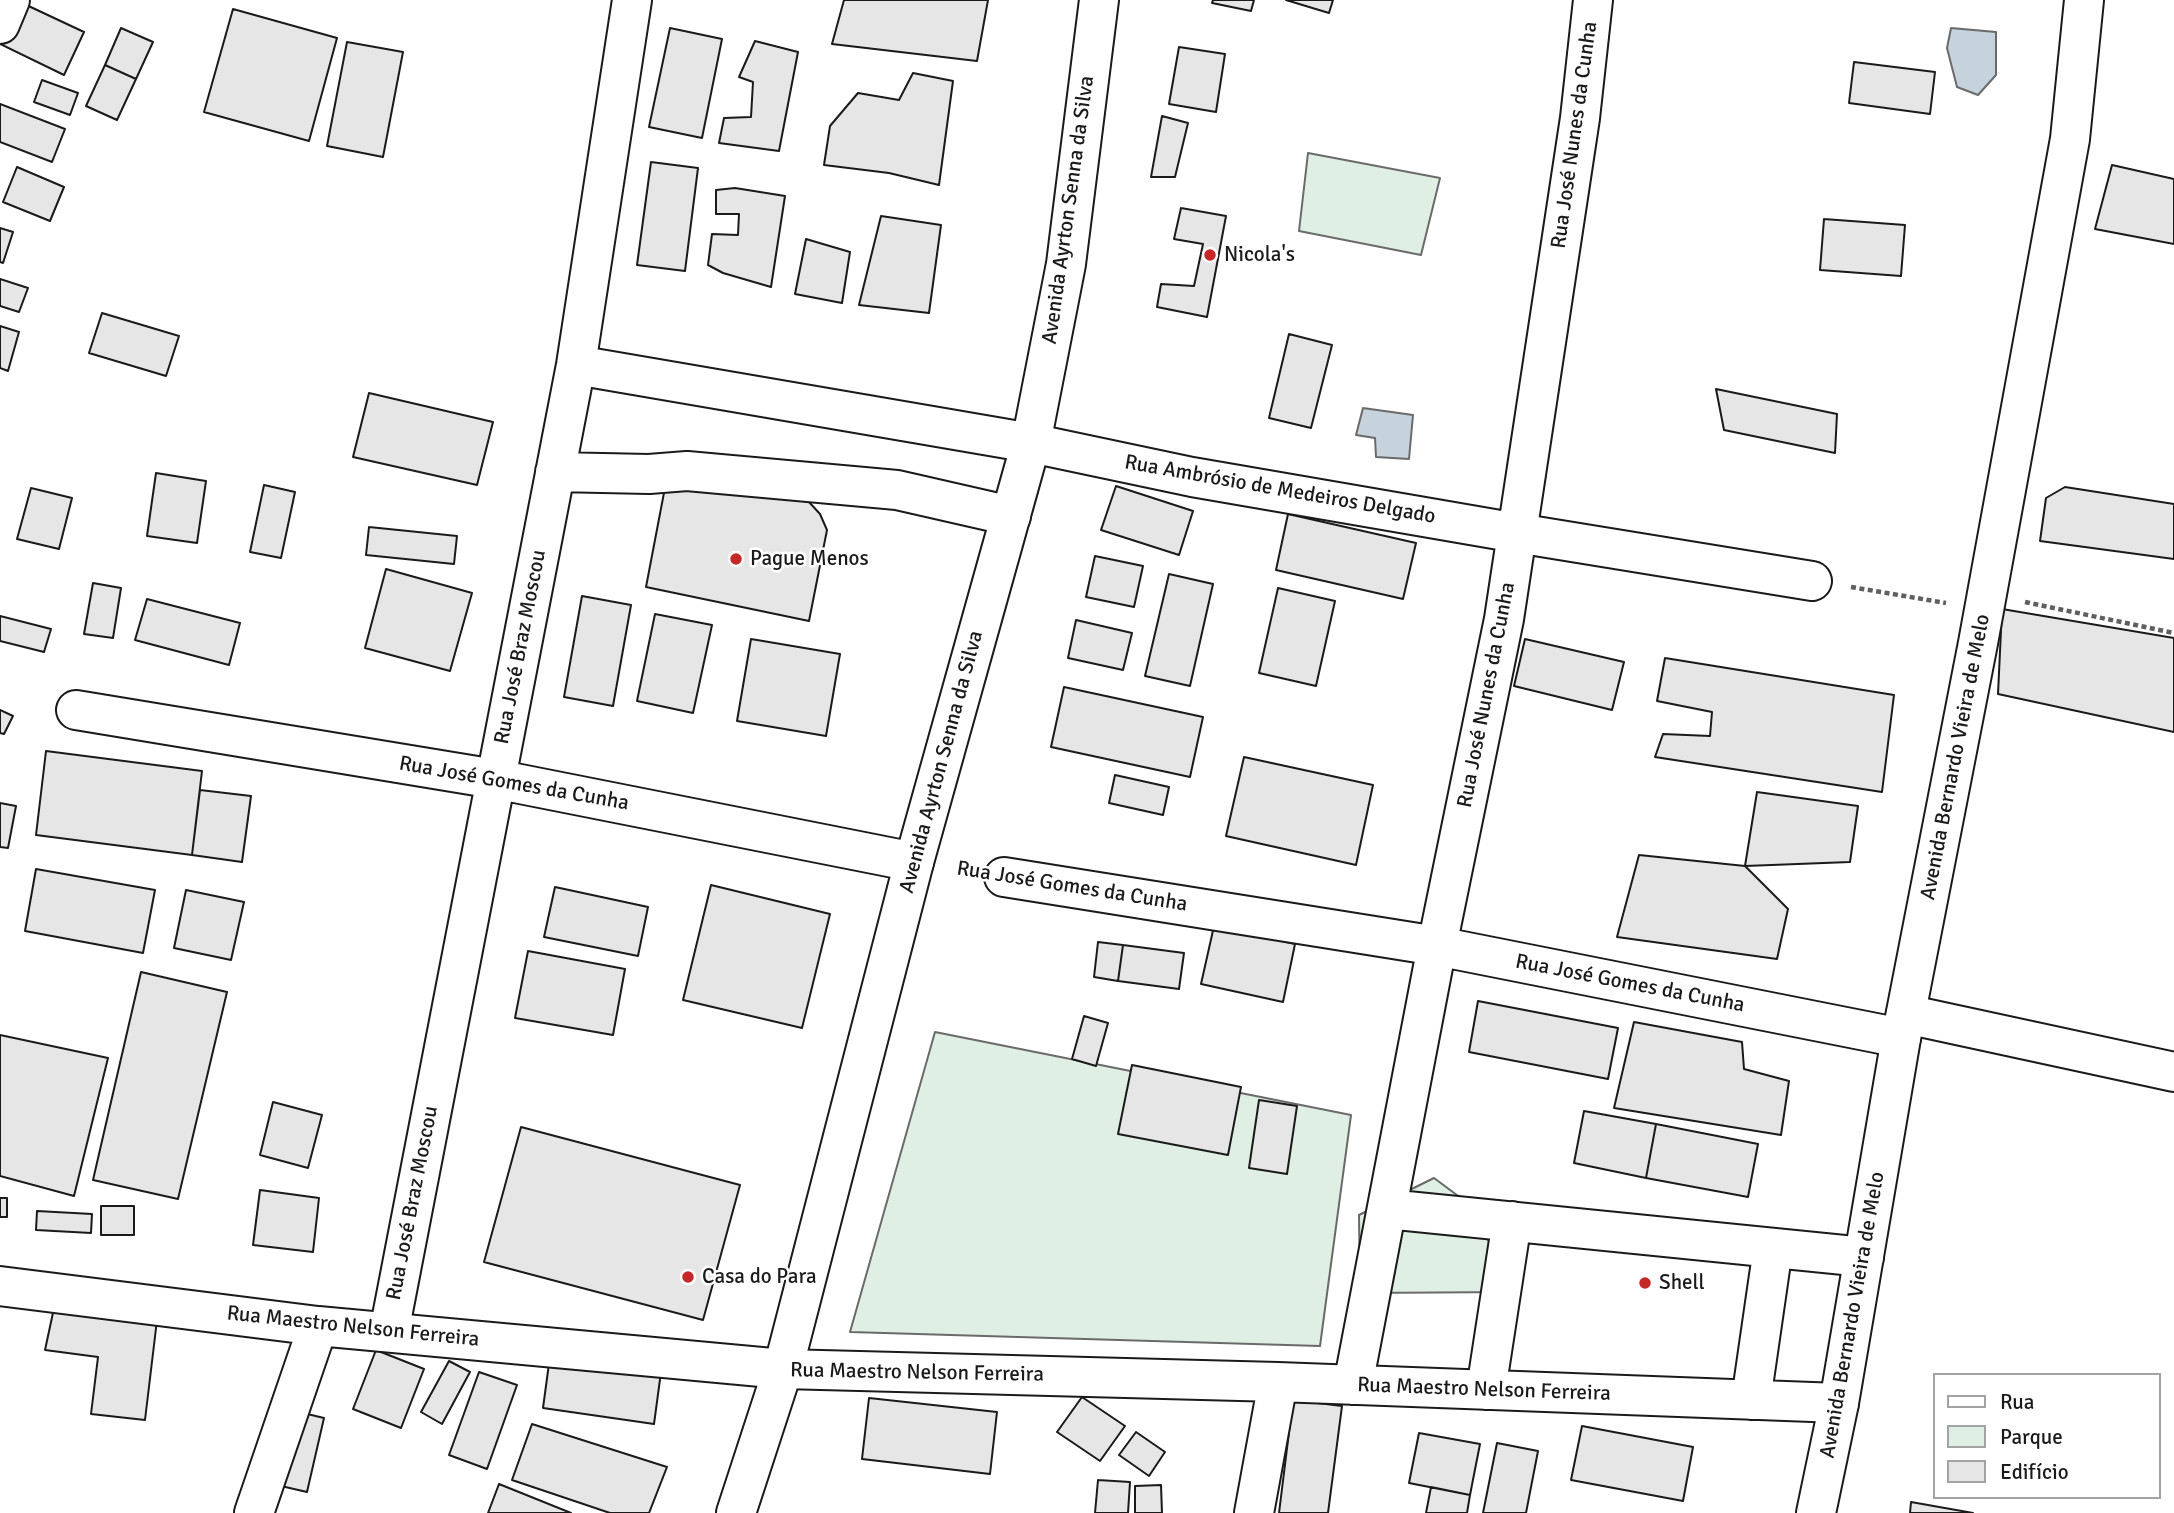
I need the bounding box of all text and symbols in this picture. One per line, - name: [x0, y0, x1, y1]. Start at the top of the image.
- street label: Rua José Nunes da Cunha: [1547, 20, 1603, 250]
- street label: Avenida Ayrton Senna da Silva: [1038, 74, 1100, 346]
- place label: Nicola's: [1224, 242, 1295, 268]
- marker: Nicola's: [1202, 247, 1218, 263]
- street label: Rua Ambrósio de Medeiros Delgado: [1123, 450, 1437, 530]
- place label: Pague Menos: [750, 546, 869, 572]
- street label: Rua José Braz Moscou: [490, 548, 552, 746]
- marker: Pague Menos: [728, 551, 744, 567]
- street label: Rua José Nunes da Cunha: [1453, 580, 1521, 810]
- street label: Avenida Bernardo Vieira de Melo: [1916, 612, 1996, 902]
- street label: Avenida Ayrton Senna da Silva: [895, 628, 989, 896]
- street label: Rua José Gomes da Cunha: [397, 751, 631, 817]
- street label: Rua José Gomes da Cunha: [955, 856, 1189, 918]
- street label: Rua José Gomes da Cunha: [1513, 949, 1747, 1019]
- street label: Rua José Braz Moscou: [382, 1104, 444, 1302]
- street label: Avenida Bernardo Vieira de Melo: [1815, 1170, 1891, 1460]
- place label: Casa do Para: [702, 1264, 817, 1290]
- marker: Casa do Para: [680, 1269, 696, 1285]
- place label: Shell: [1659, 1270, 1705, 1296]
- marker: Shell: [1637, 1275, 1653, 1291]
- street label: Rua Maestro Nelson Ferreira: [225, 1301, 481, 1353]
- street label: Rua Maestro Nelson Ferreira: [790, 1358, 1044, 1388]
- street label: Rua Maestro Nelson Ferreira: [1357, 1373, 1611, 1407]
- legend: [1932, 1373, 2160, 1499]
- text: Rua: [2000, 1389, 2034, 1415]
- text: Parque: [2000, 1424, 2063, 1450]
- text: Edifício: [2000, 1459, 2069, 1485]

